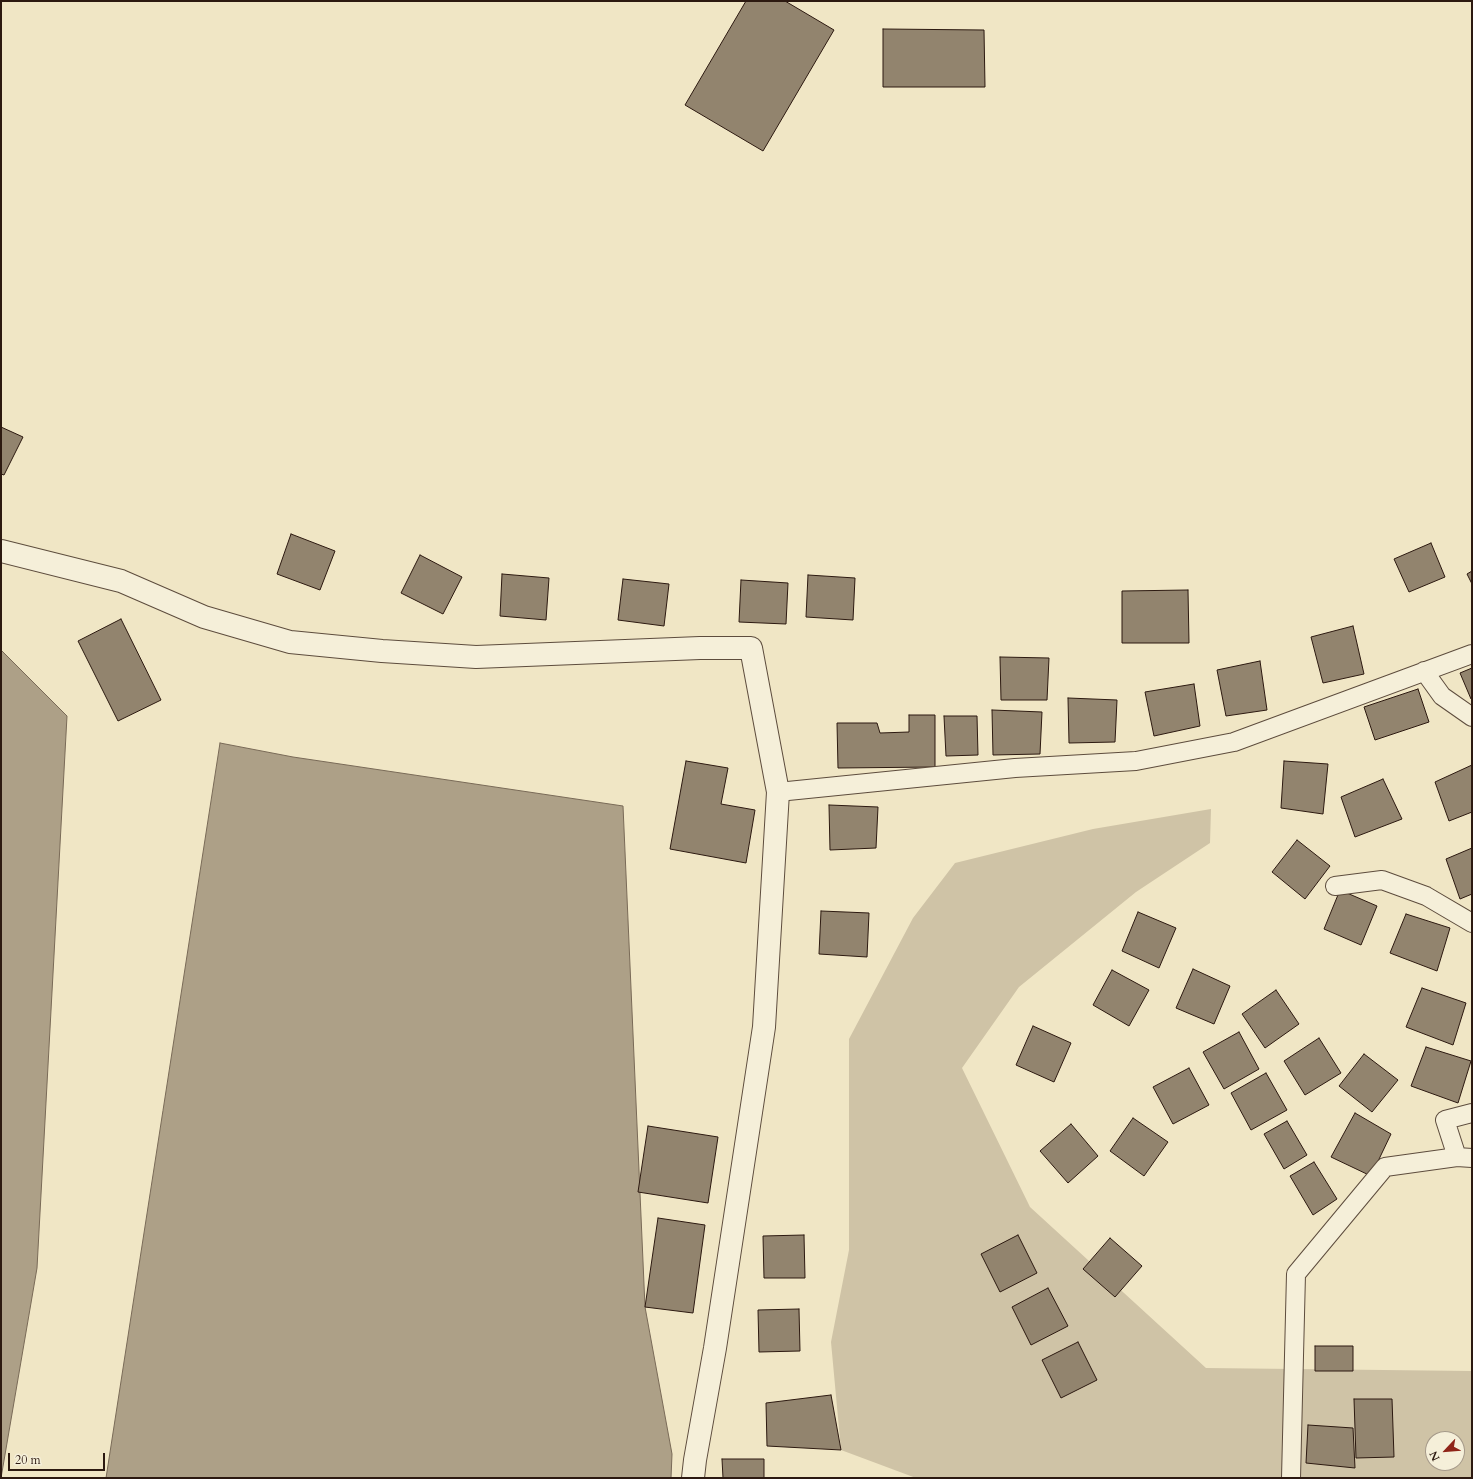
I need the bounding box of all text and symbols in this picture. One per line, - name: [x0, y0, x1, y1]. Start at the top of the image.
- north arrow: [1425, 1431, 1465, 1471]
- scale bar: [10, 1445, 107, 1471]
- text: N: [1426, 1448, 1444, 1464]
- text: 20 m: [15, 1452, 41, 1468]

